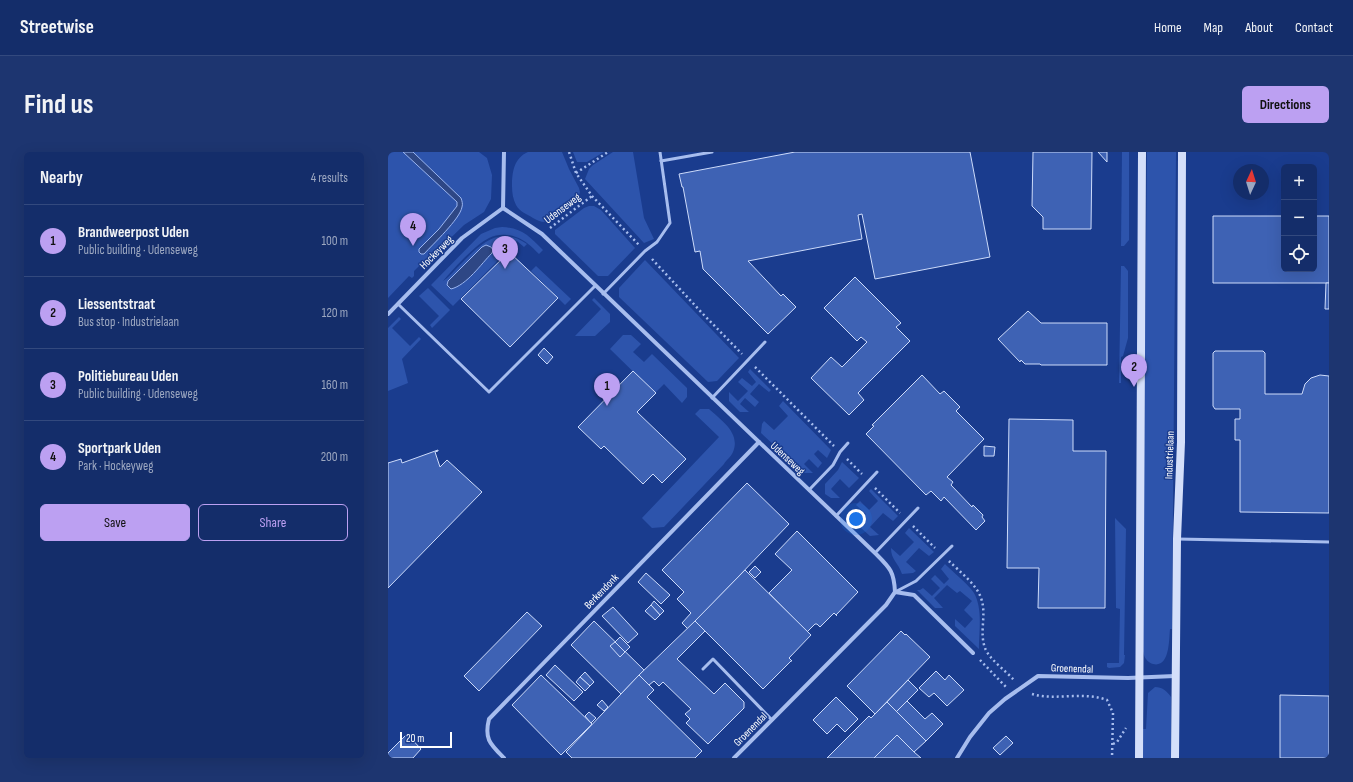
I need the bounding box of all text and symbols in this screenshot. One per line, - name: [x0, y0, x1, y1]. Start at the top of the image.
- text: Streetwise: [20, 16, 94, 39]
- text: Home: [1154, 19, 1182, 36]
- text: Map: [1204, 19, 1223, 36]
- text: About: [1245, 19, 1273, 36]
- text: Contact: [1295, 19, 1333, 36]
- button: Directions: [1242, 86, 1329, 123]
- text: Find us: [24, 88, 93, 121]
- north arrow: [1233, 164, 1269, 200]
- map controls: [1281, 164, 1317, 272]
- button: +: [1281, 164, 1317, 200]
- text: Nearby: [40, 168, 83, 188]
- text: 4 results: [311, 170, 348, 186]
- street label: Udenseweg: [541, 190, 584, 226]
- button: −: [1281, 200, 1317, 236]
- pin: 4: [400, 213, 426, 246]
- text: Brandweerpost Uden: [78, 223, 189, 242]
- street label: Hockeyweg: [417, 232, 456, 272]
- text: 1: [50, 233, 56, 249]
- text: 100 m: [321, 233, 348, 249]
- pin: 3: [492, 236, 518, 269]
- button: locate: [1281, 236, 1317, 272]
- text: Public building · Udenseweg: [78, 242, 198, 258]
- text: Liessentstraat: [78, 295, 155, 314]
- text: 2: [50, 305, 56, 321]
- text: 120 m: [322, 305, 348, 321]
- text: Bus stop · Industrielaan: [78, 314, 179, 330]
- pin: 2: [1121, 354, 1147, 387]
- text: Politiebureau Uden: [78, 367, 178, 386]
- pin: 1: [594, 373, 620, 406]
- text: 3: [50, 377, 56, 393]
- text: 160 m: [322, 377, 348, 393]
- text: Public building · Udenseweg: [78, 386, 198, 402]
- street label: Industrielaan: [1162, 430, 1177, 479]
- text: Sportpark Uden: [78, 439, 161, 458]
- street label: Udenseweg: [768, 439, 808, 478]
- text: 4: [50, 449, 56, 465]
- text: 200 m: [321, 449, 348, 465]
- text: Park · Hockeyweg: [78, 458, 154, 474]
- button: Save: [40, 504, 190, 541]
- button: Share: [198, 504, 348, 541]
- your location: [846, 509, 866, 529]
- street label: Berkendonk: [582, 571, 622, 612]
- street label: Groenendal: [1051, 661, 1093, 676]
- street label: Groenendal: [731, 710, 770, 749]
- scale bar: [400, 730, 452, 749]
- text: 20 m: [406, 732, 424, 745]

